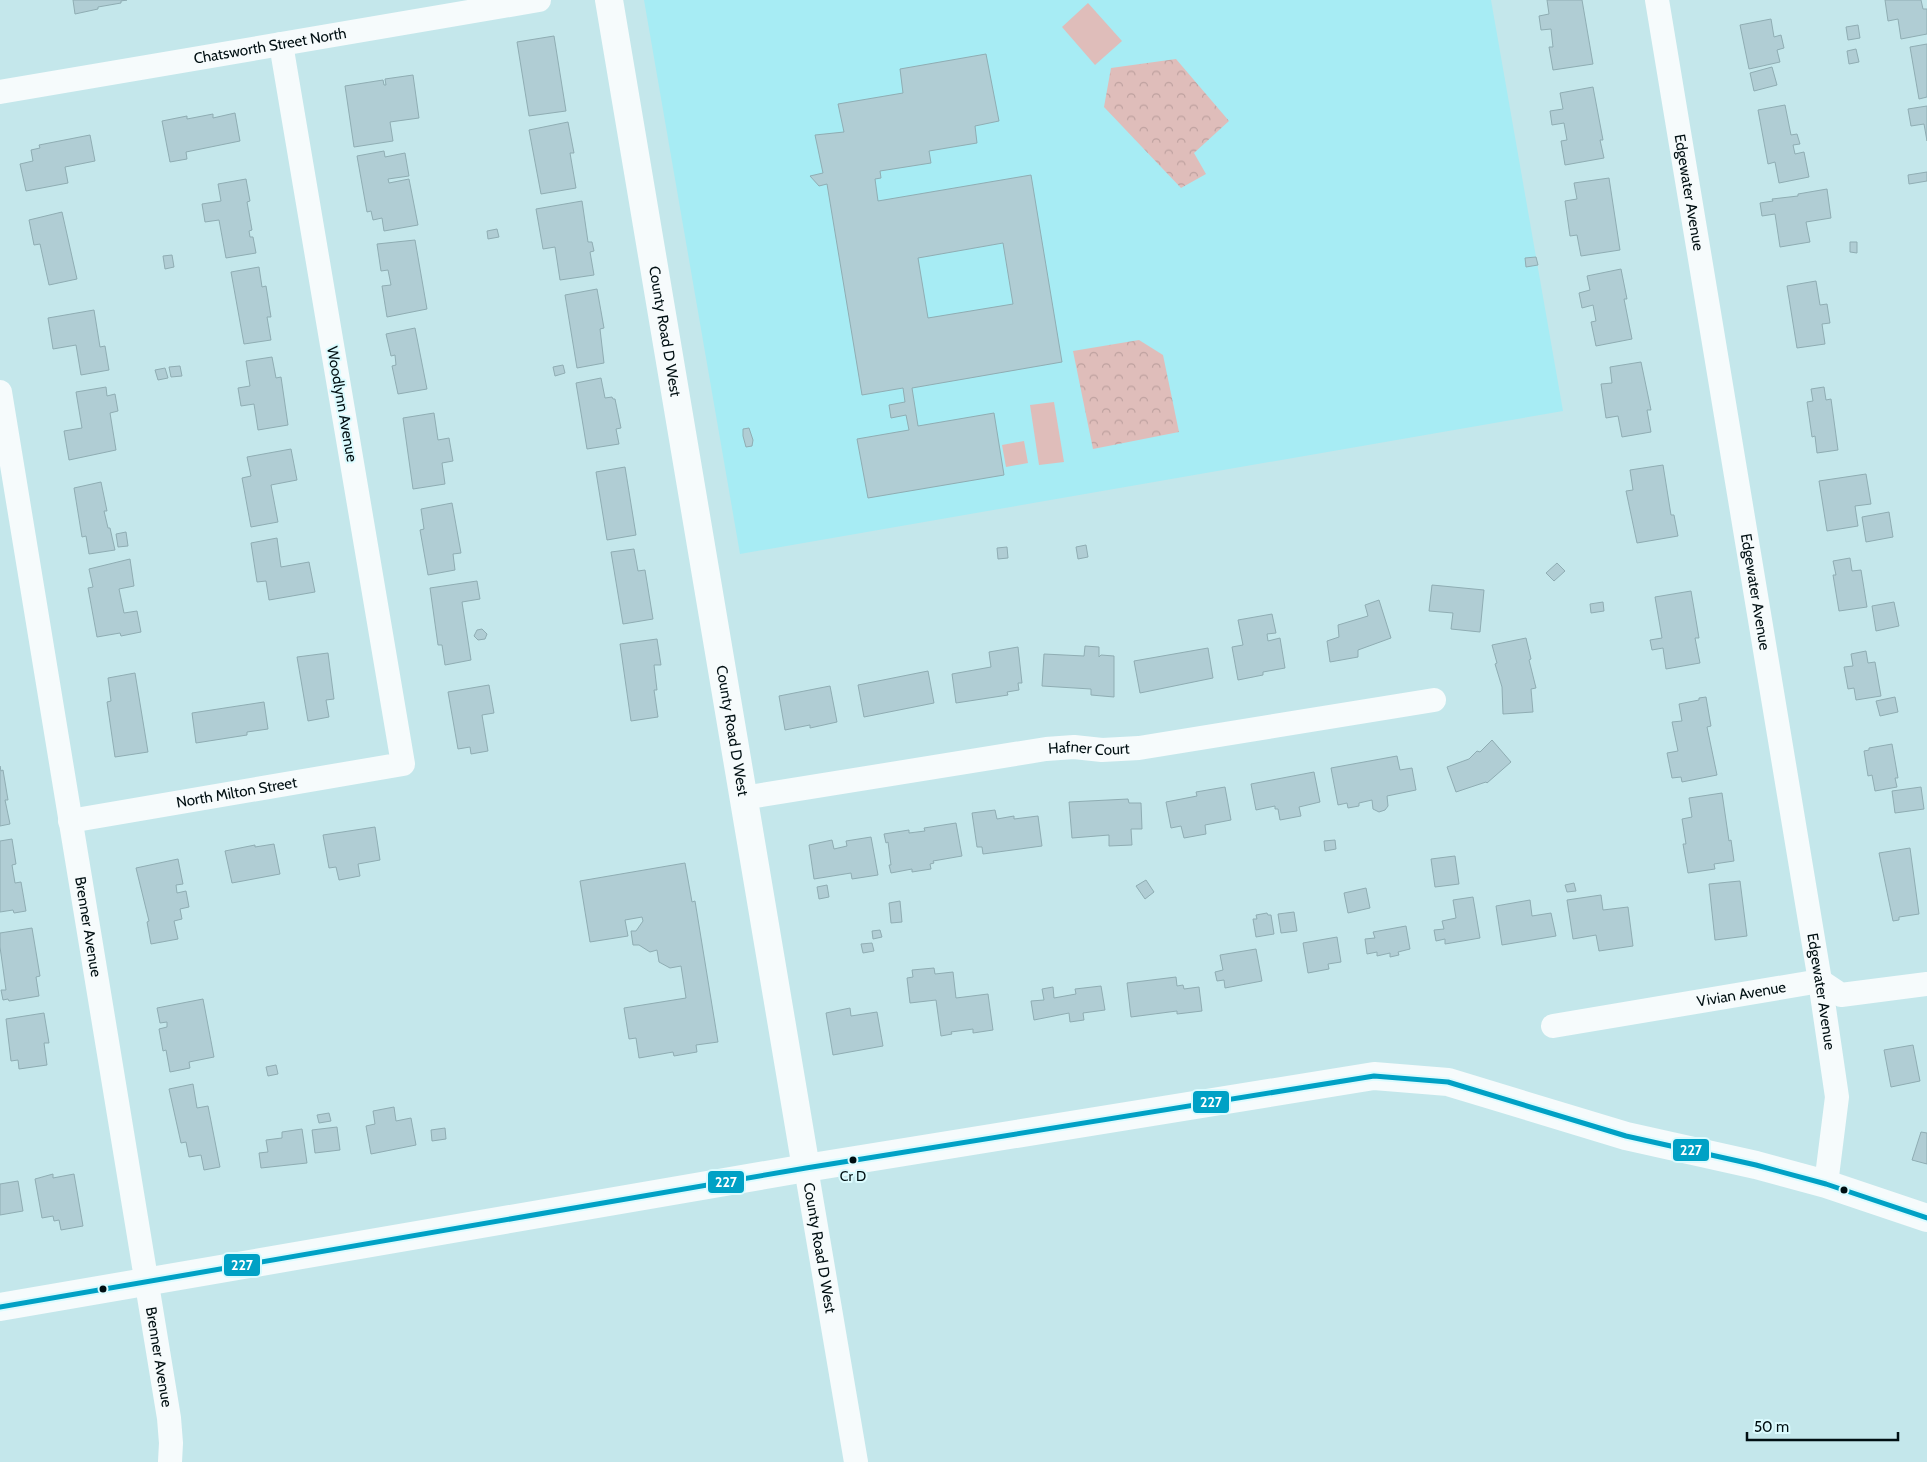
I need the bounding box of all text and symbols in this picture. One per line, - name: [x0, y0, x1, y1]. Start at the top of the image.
- street label: Chatsworth Street North: [192, 24, 348, 68]
- street label: Edgewater Avenue: [1670, 133, 1708, 252]
- street label: County Road D West: [645, 265, 685, 398]
- street label: Woodlynn Avenue: [323, 345, 361, 464]
- street label: Edgewater Avenue: [1737, 532, 1774, 652]
- street label: County Road D West: [712, 664, 752, 797]
- street label: Hafner Court: [1048, 738, 1130, 759]
- street label: North Milton Street: [175, 773, 298, 812]
- street label: Brenner Avenue: [71, 875, 105, 979]
- street label: Edgewater Avenue: [1803, 932, 1839, 1051]
- street label: Vivian Avenue: [1695, 978, 1788, 1011]
- line badge: 227: [1192, 1090, 1230, 1114]
- text: 227: [1200, 1093, 1223, 1111]
- line badge: 227: [1672, 1138, 1710, 1162]
- text: 227: [1680, 1141, 1703, 1159]
- marker: Cr D: [848, 1155, 858, 1165]
- place label: Cr D: [840, 1167, 866, 1185]
- line badge: 227: [707, 1170, 745, 1194]
- text: 227: [715, 1173, 738, 1191]
- street label: County Road D West: [800, 1181, 840, 1315]
- unlabelled marker: [1839, 1185, 1849, 1195]
- line badge: 227: [223, 1253, 261, 1277]
- text: 227: [231, 1256, 254, 1274]
- unlabelled marker: [98, 1284, 108, 1294]
- street label: Brenner Avenue: [142, 1306, 176, 1409]
- scale bar: [1747, 1410, 1898, 1442]
- text: 50 m: [1754, 1418, 1789, 1436]

